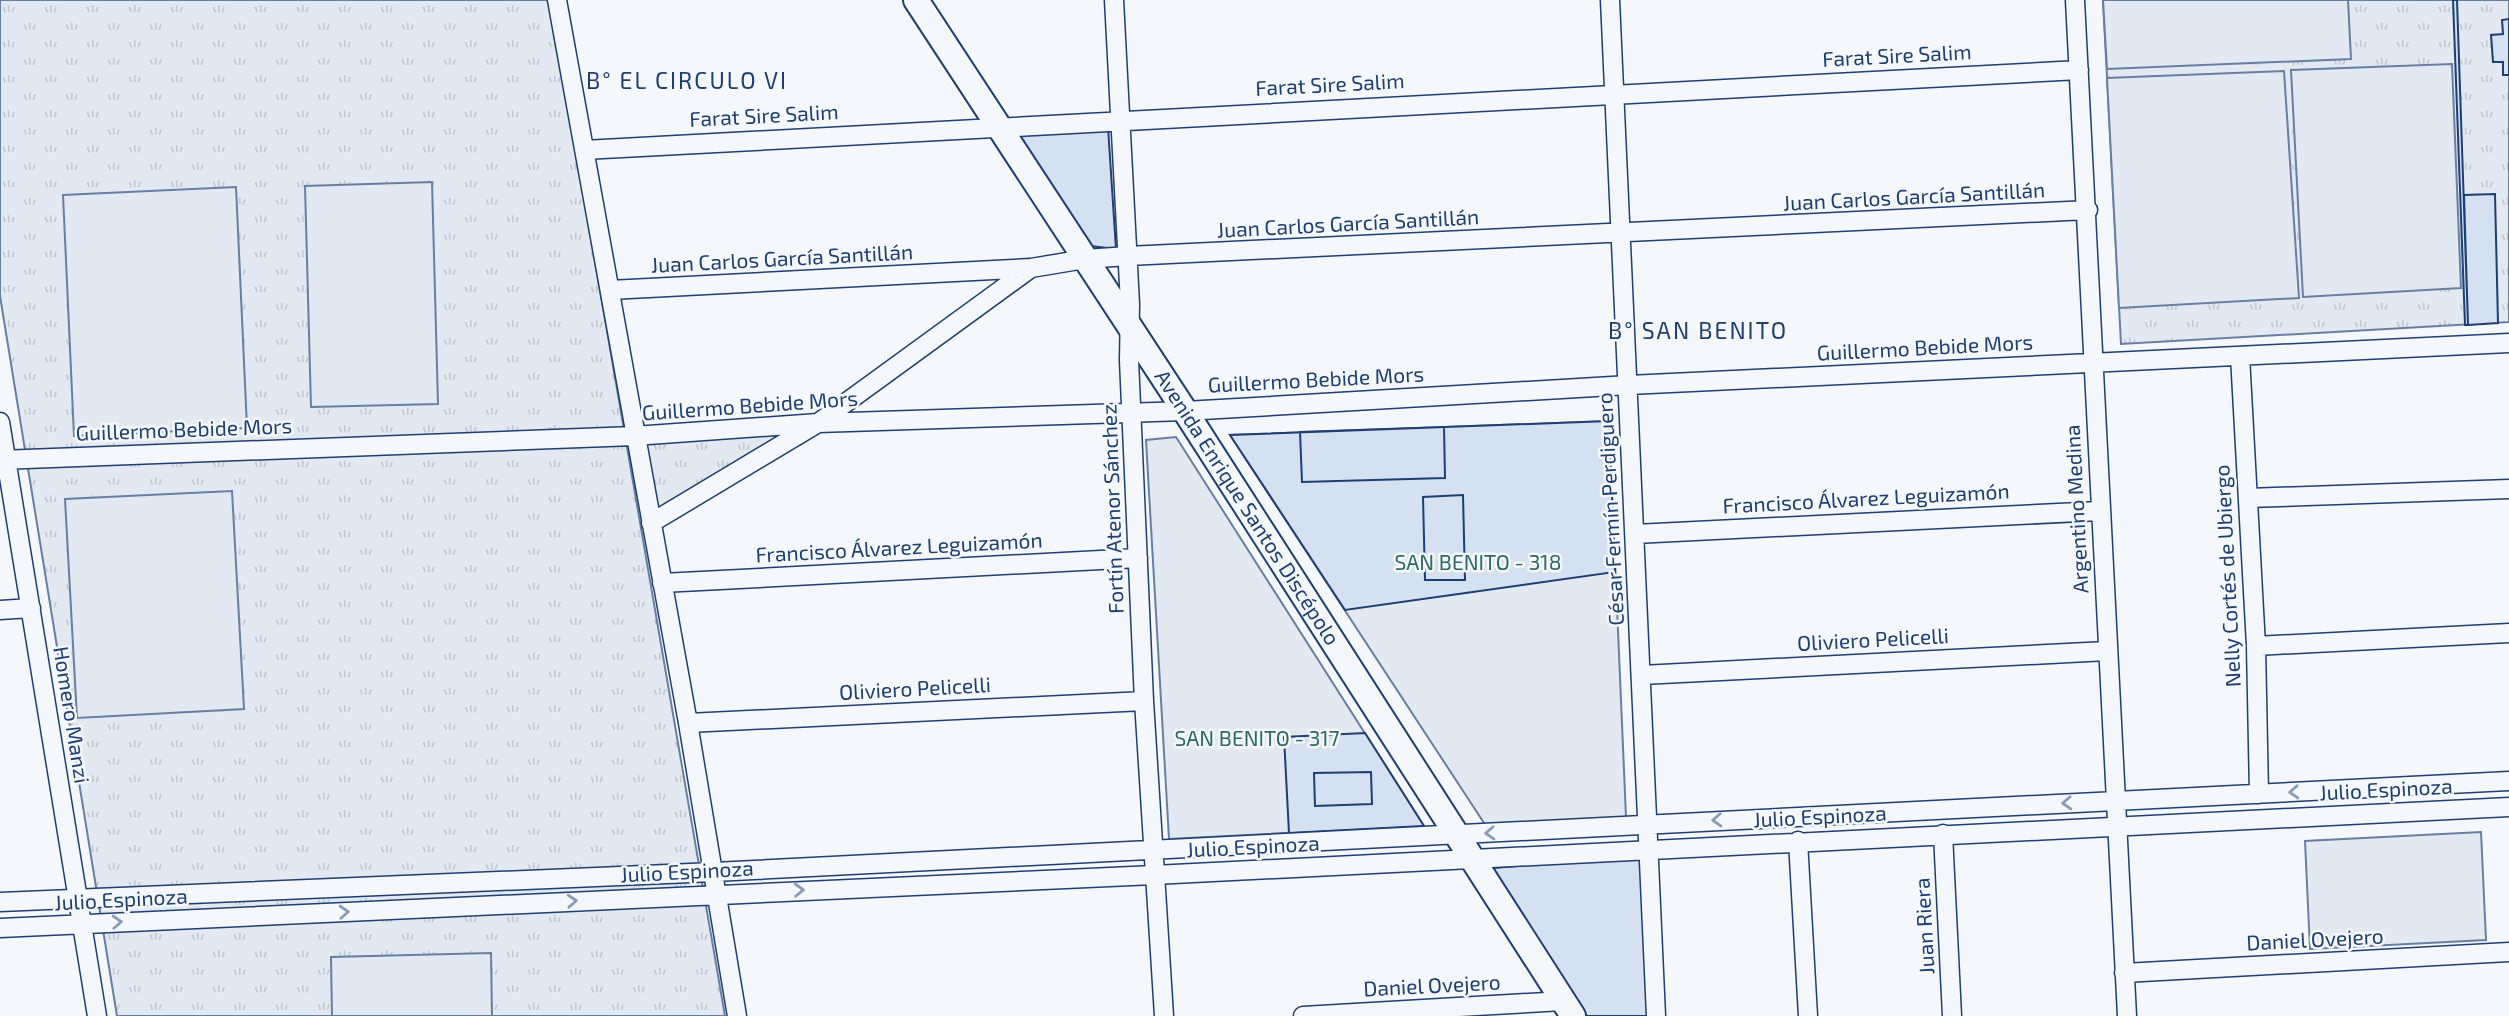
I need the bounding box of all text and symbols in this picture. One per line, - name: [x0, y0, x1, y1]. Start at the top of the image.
- street label: Farat Sire Salim: [1822, 38, 1972, 71]
- district label: B° EL CIRCULO VI: [586, 66, 788, 94]
- street label: Farat Sire Salim: [1255, 67, 1405, 100]
- street label: Farat Sire Salim: [689, 98, 839, 131]
- street label: Juan Carlos García Santillán: [1782, 176, 2046, 215]
- street label: Juan Carlos García Santillán: [1216, 203, 1480, 242]
- street label: Juan Carlos García Santillán: [650, 238, 914, 277]
- district label: B° SAN BENITO: [1608, 316, 1788, 344]
- street label: Guillermo Bebide Mors: [1816, 328, 2034, 365]
- street label: Guillermo Bebide Mors: [1207, 360, 1425, 397]
- street label: Avenida Enrique Santos Discépolo: [1150, 364, 1346, 649]
- street label: Guillermo Bebide Mors: [641, 384, 859, 425]
- street label: César Fermín Perdiguero: [1591, 392, 1628, 626]
- street label: Fortín Atenor Sánchez: [1095, 404, 1128, 614]
- street label: Guillermo Bebide Mors: [75, 412, 293, 445]
- street label: Argentino Medina: [2059, 424, 2092, 594]
- street label: Nelly Cortés de Ubiergo: [2208, 464, 2245, 688]
- street label: Francisco Álvarez Leguizamón: [1722, 477, 2010, 518]
- street label: Francisco Álvarez Leguizamón: [755, 526, 1043, 567]
- park label: SAN BENITO - 318: [1395, 549, 1561, 574]
- street label: Oliviero Pelicelli: [1796, 622, 1949, 655]
- street label: Homero Manzi: [49, 644, 96, 785]
- street label: Oliviero Pelicelli: [838, 671, 991, 704]
- park label: SAN BENITO - 317: [1175, 725, 1340, 750]
- street label: Julio Espinoza: [2319, 773, 2453, 804]
- one-way arrow: [2288, 784, 2299, 799]
- one-way arrow: [2061, 796, 2072, 811]
- street label: Julio Espinoza: [1753, 800, 1887, 831]
- one-way arrow: [1711, 813, 1722, 828]
- one-way arrow: [1484, 826, 1495, 841]
- street label: Julio Espinoza: [1186, 830, 1320, 861]
- street label: Julio Espinoza: [620, 855, 754, 886]
- street label: Juan Riera: [1908, 877, 1939, 975]
- street label: Julio Espinoza: [54, 883, 188, 914]
- one-way arrow: [794, 883, 805, 898]
- one-way arrow: [566, 893, 577, 908]
- one-way arrow: [339, 904, 350, 919]
- one-way arrow: [112, 915, 123, 930]
- street label: Daniel Ovejero: [2246, 922, 2384, 956]
- street label: Daniel Ovejero: [1363, 968, 1501, 1002]

